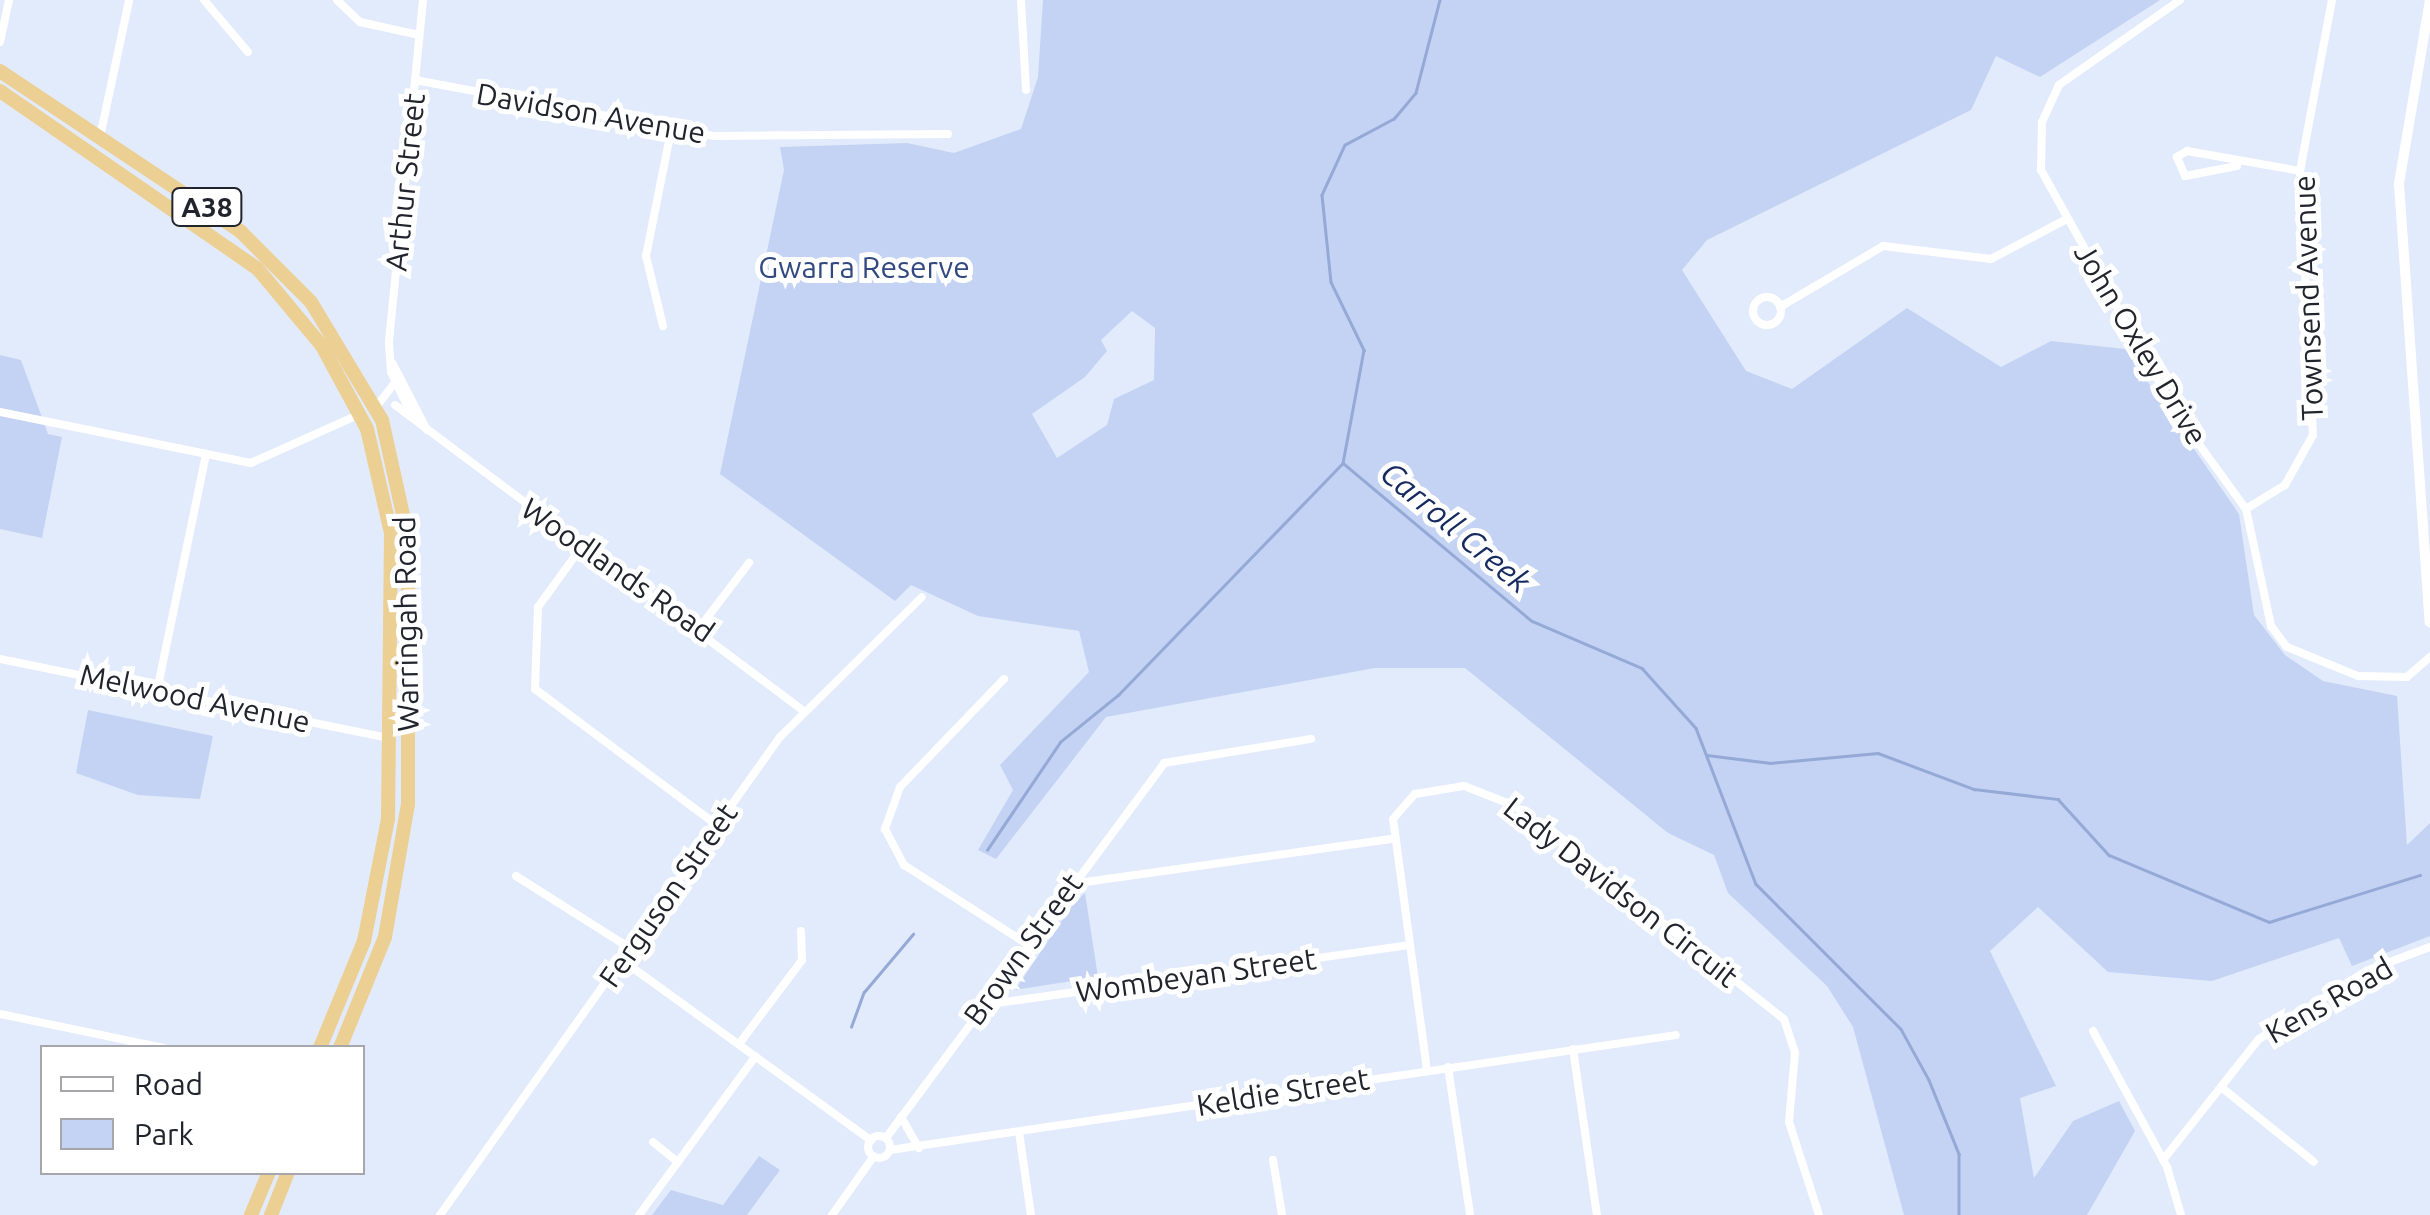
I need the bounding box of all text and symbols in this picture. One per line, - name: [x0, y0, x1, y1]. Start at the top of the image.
- street label: Davidson Avenue: [474, 75, 708, 151]
- street label: Arthur Street: [378, 91, 432, 273]
- street label: Townsend Avenue: [2286, 175, 2330, 421]
- road number: A38: [170, 184, 244, 230]
- street label: John Oxley Drive: [2067, 237, 2215, 451]
- park label: Gwarra Reserve: [758, 249, 970, 285]
- water label: Carroll Creek: [1373, 453, 1539, 601]
- street label: Woodlands Road: [515, 490, 721, 650]
- street label: Warringah Road: [386, 516, 426, 732]
- street label: Melwood Avenue: [77, 656, 313, 740]
- street label: Lady Davidson Circuit: [1497, 789, 1745, 995]
- street label: Ferguson Street: [591, 796, 745, 994]
- street label: Brown Street: [956, 866, 1090, 1032]
- street label: Wombeyan Street: [1073, 940, 1319, 1010]
- street label: Kens Road: [2259, 949, 2399, 1051]
- legend: [40, 1045, 365, 1175]
- street label: Keldie Street: [1194, 1061, 1372, 1123]
- text: Road: [134, 1067, 203, 1101]
- text: Park: [134, 1117, 194, 1151]

